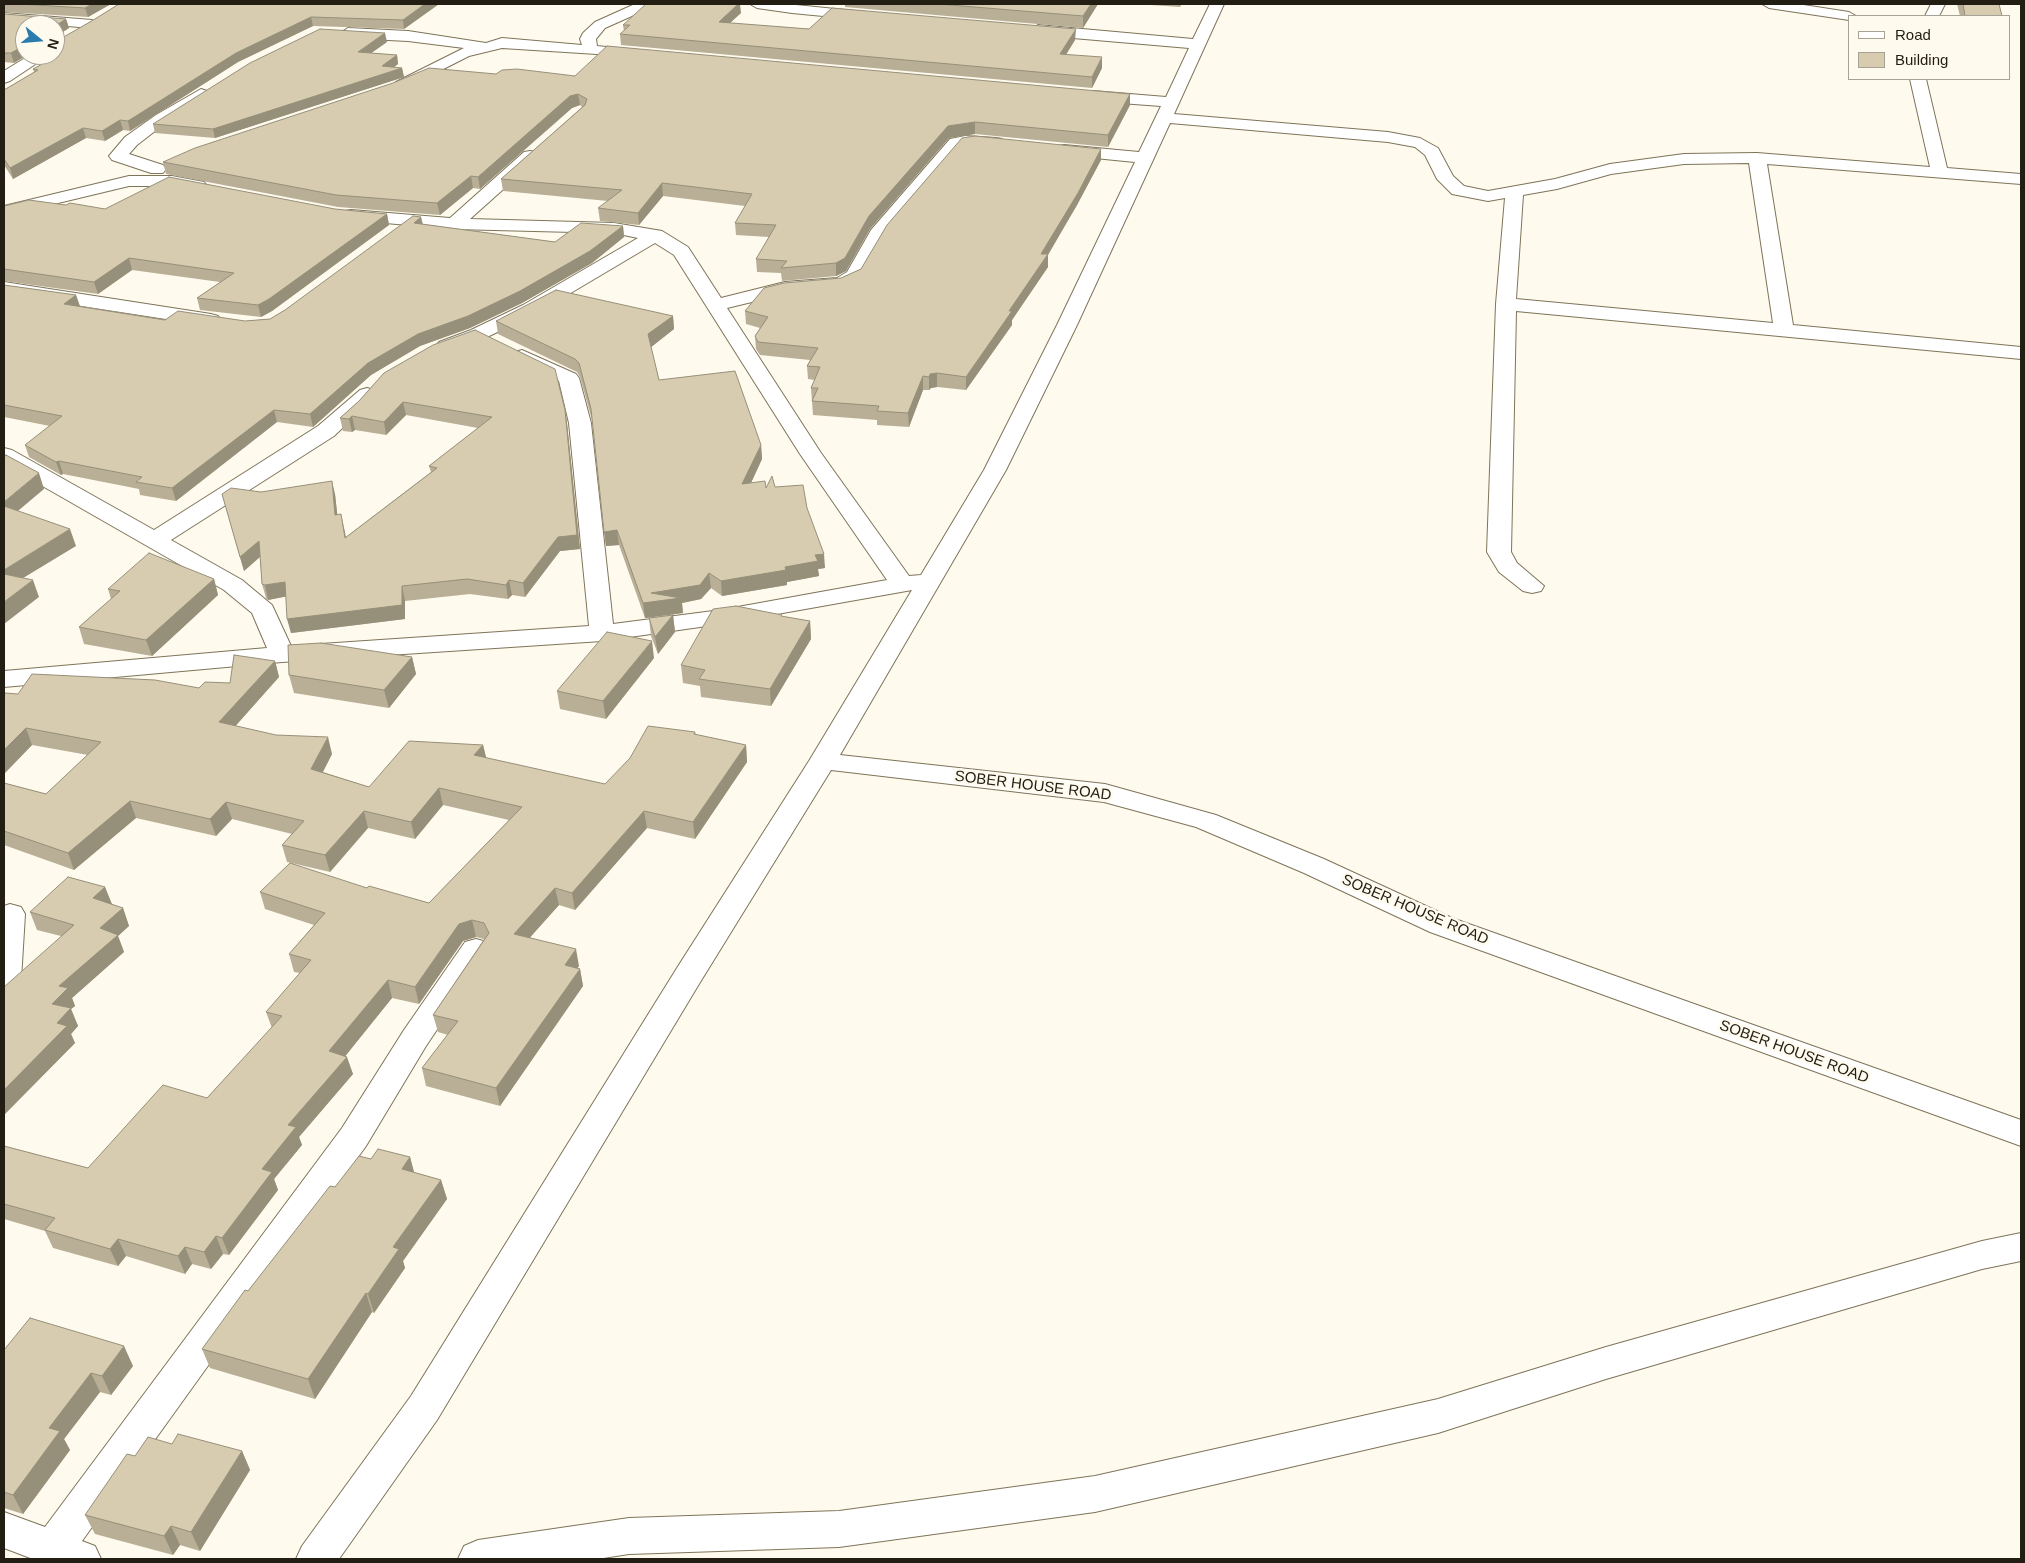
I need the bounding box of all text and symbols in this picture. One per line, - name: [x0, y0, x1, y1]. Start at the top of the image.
- north arrow: [15, 15, 65, 65]
- legend: [1848, 15, 2010, 80]
- text: Road: [1895, 26, 1931, 43]
- text: N: [44, 37, 63, 51]
- text: Building: [1895, 51, 1948, 68]
- street label: SOBER HOUSE ROAD: [954, 767, 1112, 805]
- street label: SOBER HOUSE ROAD: [1339, 871, 1491, 949]
- street label: SOBER HOUSE ROAD: [1717, 1017, 1871, 1087]

